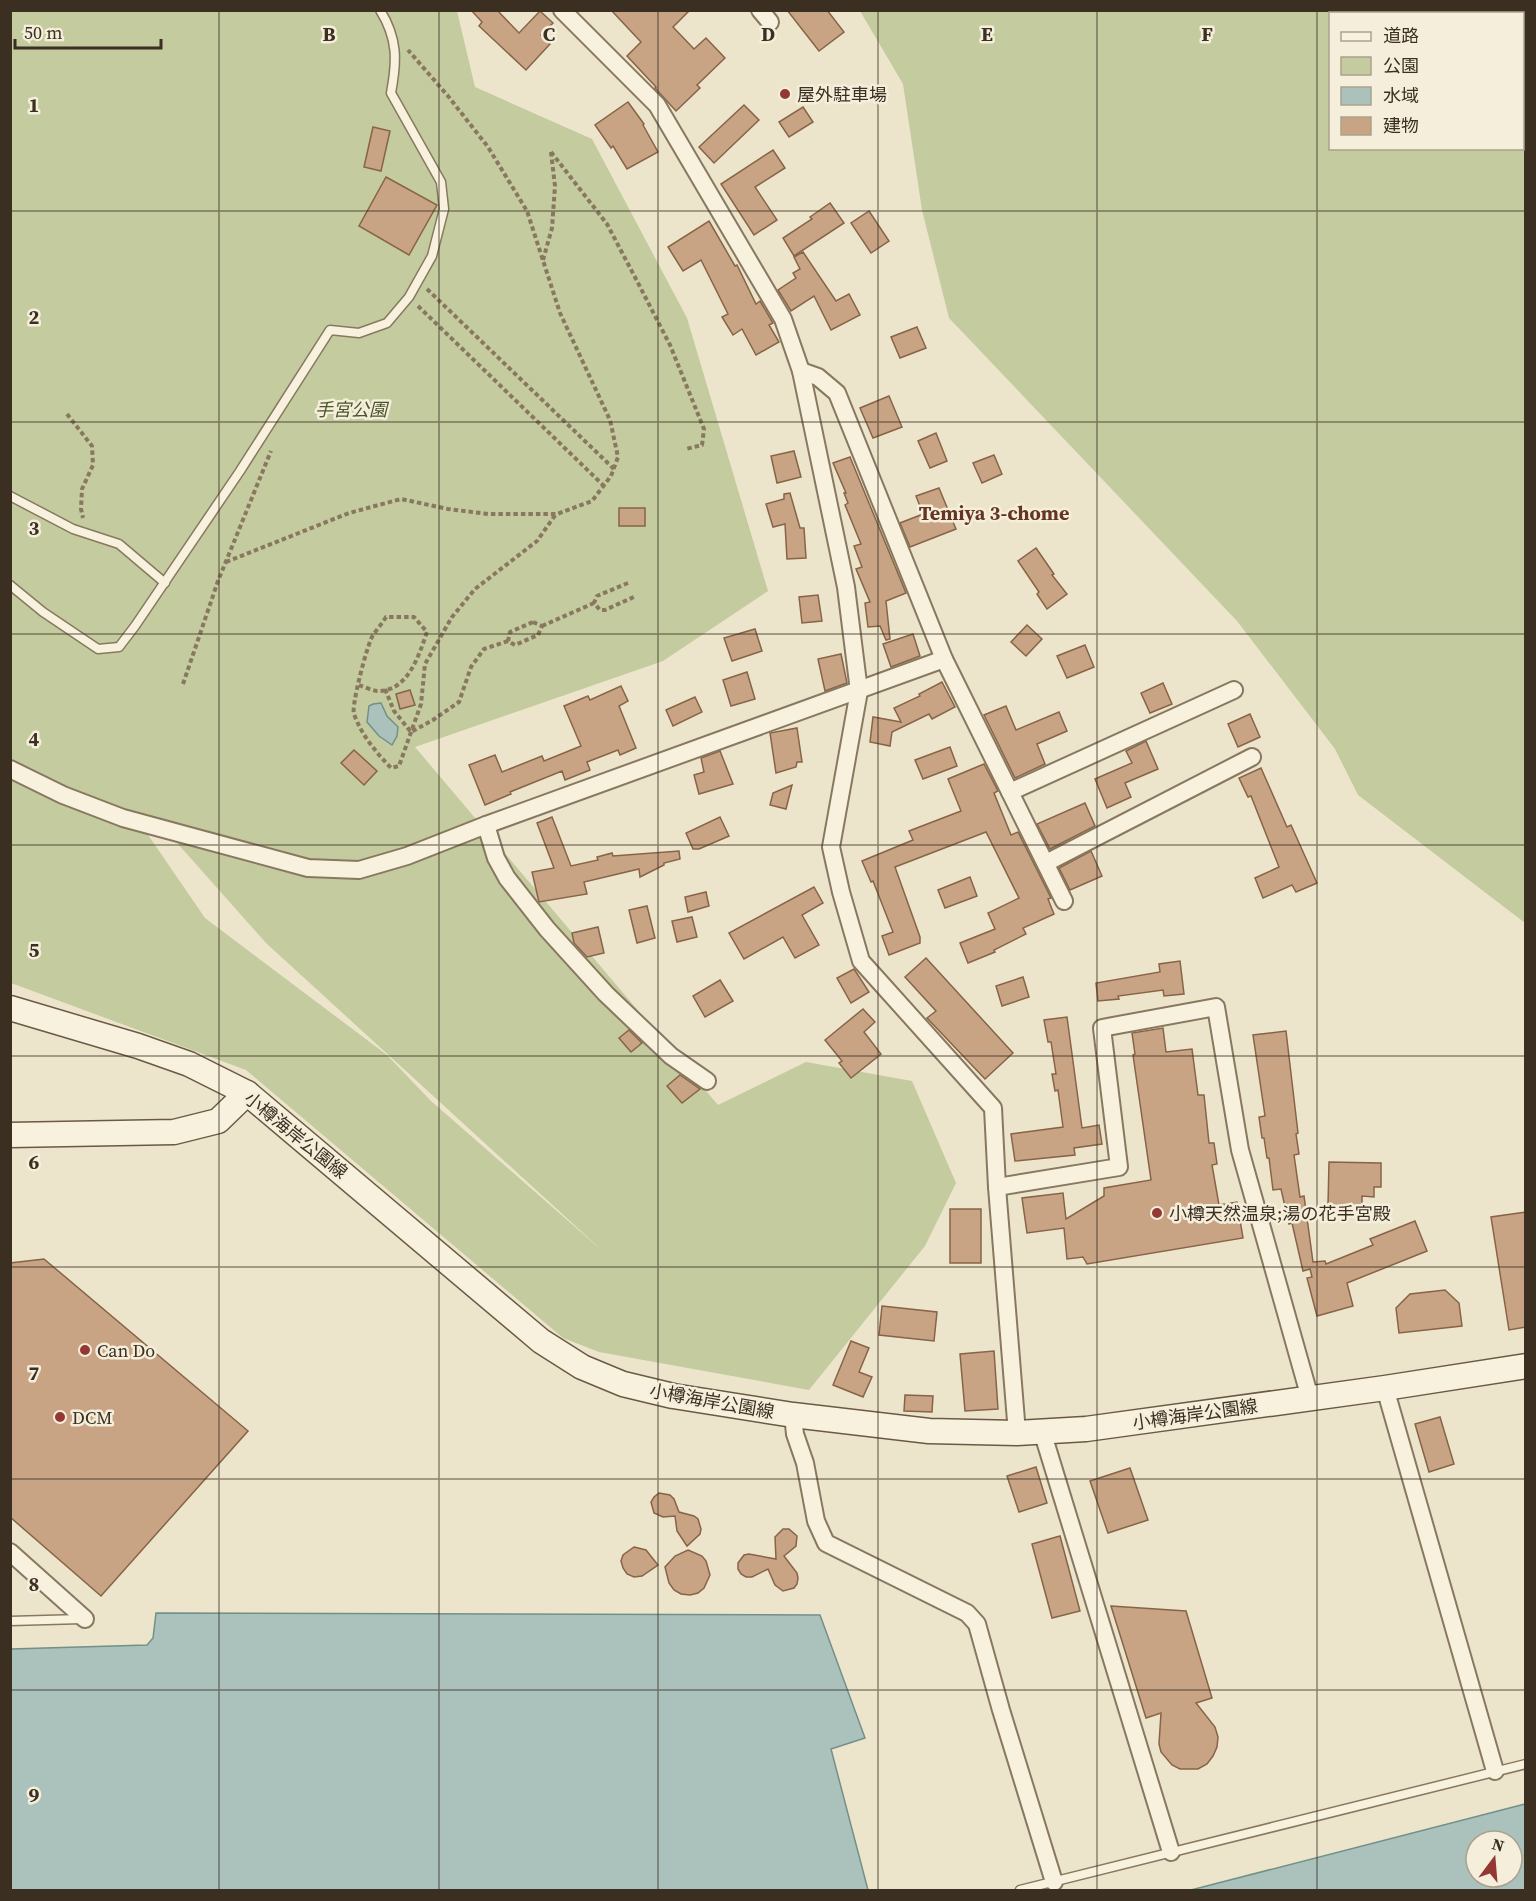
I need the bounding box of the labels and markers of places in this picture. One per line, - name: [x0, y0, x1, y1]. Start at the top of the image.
- place label: 屋外駐車場: [797, 82, 887, 107]
- marker: 屋外駐車場: [778, 87, 792, 101]
- place label: 小樽天然温泉;湯の花手宮殿: [1169, 1201, 1390, 1226]
- marker: 小樽天然温泉;湯の花手宮殿: [1150, 1206, 1164, 1220]
- place label: Can Do: [97, 1338, 155, 1363]
- marker: Can Do: [78, 1343, 92, 1357]
- place label: DCM: [72, 1405, 113, 1430]
- marker: DCM: [53, 1410, 67, 1424]

